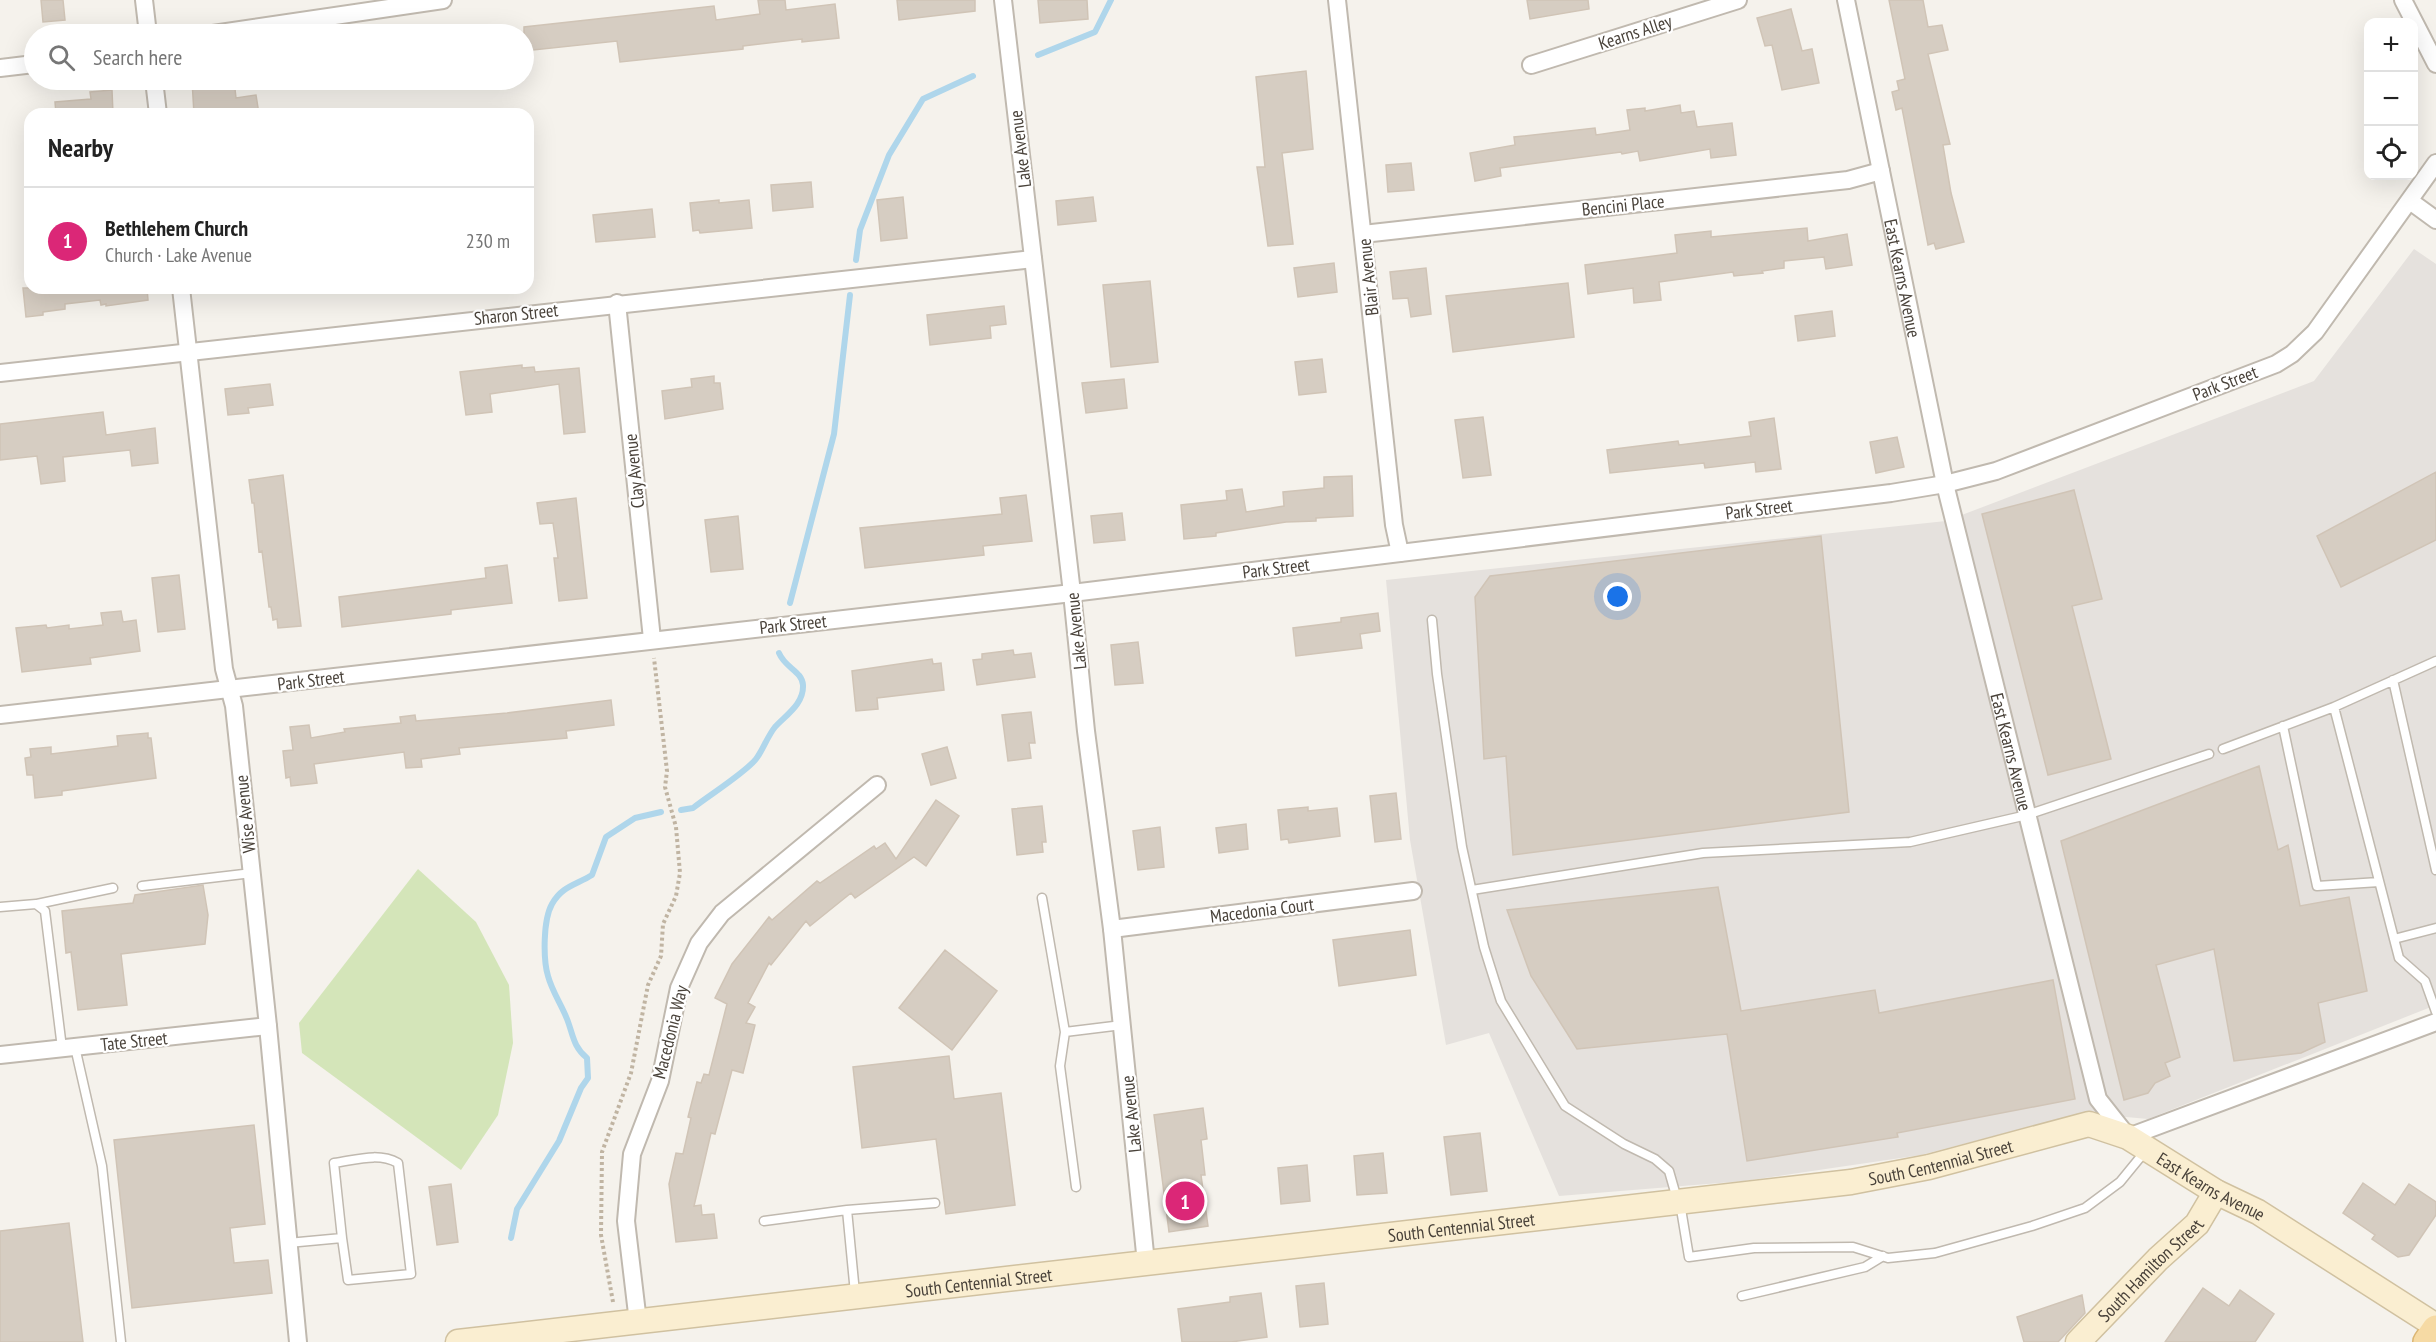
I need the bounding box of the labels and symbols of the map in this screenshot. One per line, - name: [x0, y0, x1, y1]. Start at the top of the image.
- street label: Kearns Alley: [1595, 9, 1675, 55]
- street label: Lake Avenue: [1004, 109, 1036, 189]
- street label: Bencini Place: [1581, 189, 1665, 221]
- street label: East Kearns Avenue: [1880, 217, 1926, 340]
- street label: Blair Avenue: [1353, 237, 1383, 317]
- street label: Sharon Street: [473, 298, 559, 330]
- street label: Park Street: [2189, 360, 2261, 406]
- street label: Clay Avenue: [619, 433, 649, 509]
- street label: Park Street: [1724, 493, 1794, 525]
- street label: Park Street: [1241, 552, 1311, 584]
- your location: [1603, 582, 1632, 611]
- street label: Lake Avenue: [1061, 591, 1091, 671]
- street label: Park Street: [758, 609, 828, 639]
- street label: Park Street: [276, 664, 346, 696]
- street label: East Kearns Avenue: [1986, 691, 2037, 813]
- street label: Wise Avenue: [229, 774, 261, 854]
- street label: Macedonia Court: [1209, 892, 1315, 928]
- street label: Macedonia Way: [647, 983, 693, 1081]
- street label: Tate Street: [99, 1026, 169, 1056]
- street label: Lake Avenue: [1116, 1074, 1146, 1154]
- street label: South Centennial Street: [1867, 1134, 2015, 1190]
- street label: East Kearns Avenue: [2153, 1147, 2270, 1225]
- pin: 1: [1166, 1178, 1204, 1224]
- street label: South Centennial Street: [1387, 1207, 1536, 1247]
- street label: South Hamilton Street: [2093, 1215, 2209, 1326]
- street label: South Centennial Street: [904, 1262, 1053, 1302]

